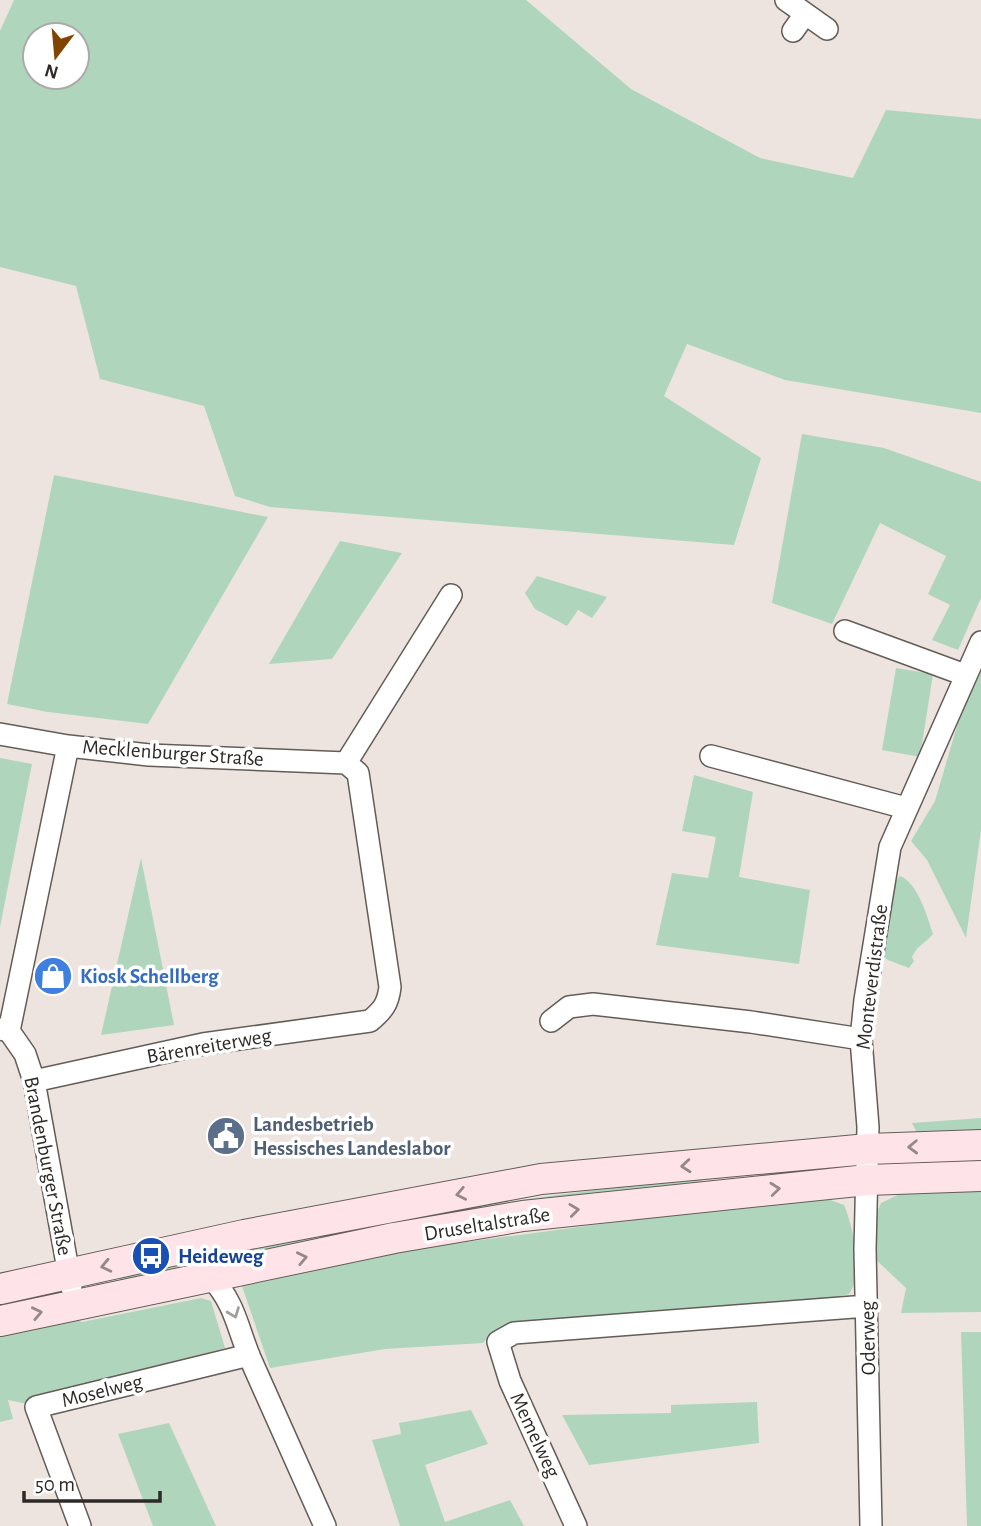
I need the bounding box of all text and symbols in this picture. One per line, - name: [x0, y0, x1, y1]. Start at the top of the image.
- north arrow: [21, 21, 91, 91]
- text: N: [43, 60, 61, 82]
- street label: Mecklenburger Straße: [82, 736, 264, 770]
- street label: Monteverdistraße: [853, 903, 891, 1051]
- shop icon: Kiosk Schellberg: [32, 955, 74, 997]
- place label: Kiosk Schellberg: [80, 966, 219, 987]
- street label: Bärenreiterweg: [145, 1025, 274, 1067]
- street label: Brandenburger Straße: [20, 1075, 76, 1257]
- place label: Landesbetrieb Hessisches Landeslabor: [253, 1114, 451, 1159]
- public building icon: Landesbetrieb Hessisches Landeslabor: [205, 1115, 247, 1157]
- one-way arrow: [907, 1140, 918, 1155]
- one-way arrow: [680, 1158, 691, 1173]
- one-way arrow: [769, 1181, 781, 1196]
- one-way arrow: [455, 1185, 467, 1200]
- one-way arrow: [568, 1203, 580, 1218]
- street label: Druseltalstraße: [422, 1204, 552, 1244]
- bus stop icon: Heideweg: [130, 1235, 172, 1277]
- place label: Heideweg: [178, 1246, 264, 1267]
- one-way arrow: [296, 1251, 308, 1266]
- one-way arrow: [100, 1257, 112, 1272]
- street label: Oderweg: [857, 1300, 879, 1375]
- one-way arrow: [31, 1307, 43, 1322]
- one-way arrow: [226, 1307, 240, 1319]
- street label: Moselweg: [59, 1371, 145, 1411]
- street label: Memelweg: [506, 1389, 564, 1481]
- scale bar: [24, 1460, 161, 1504]
- text: 50 m: [35, 1474, 75, 1495]

